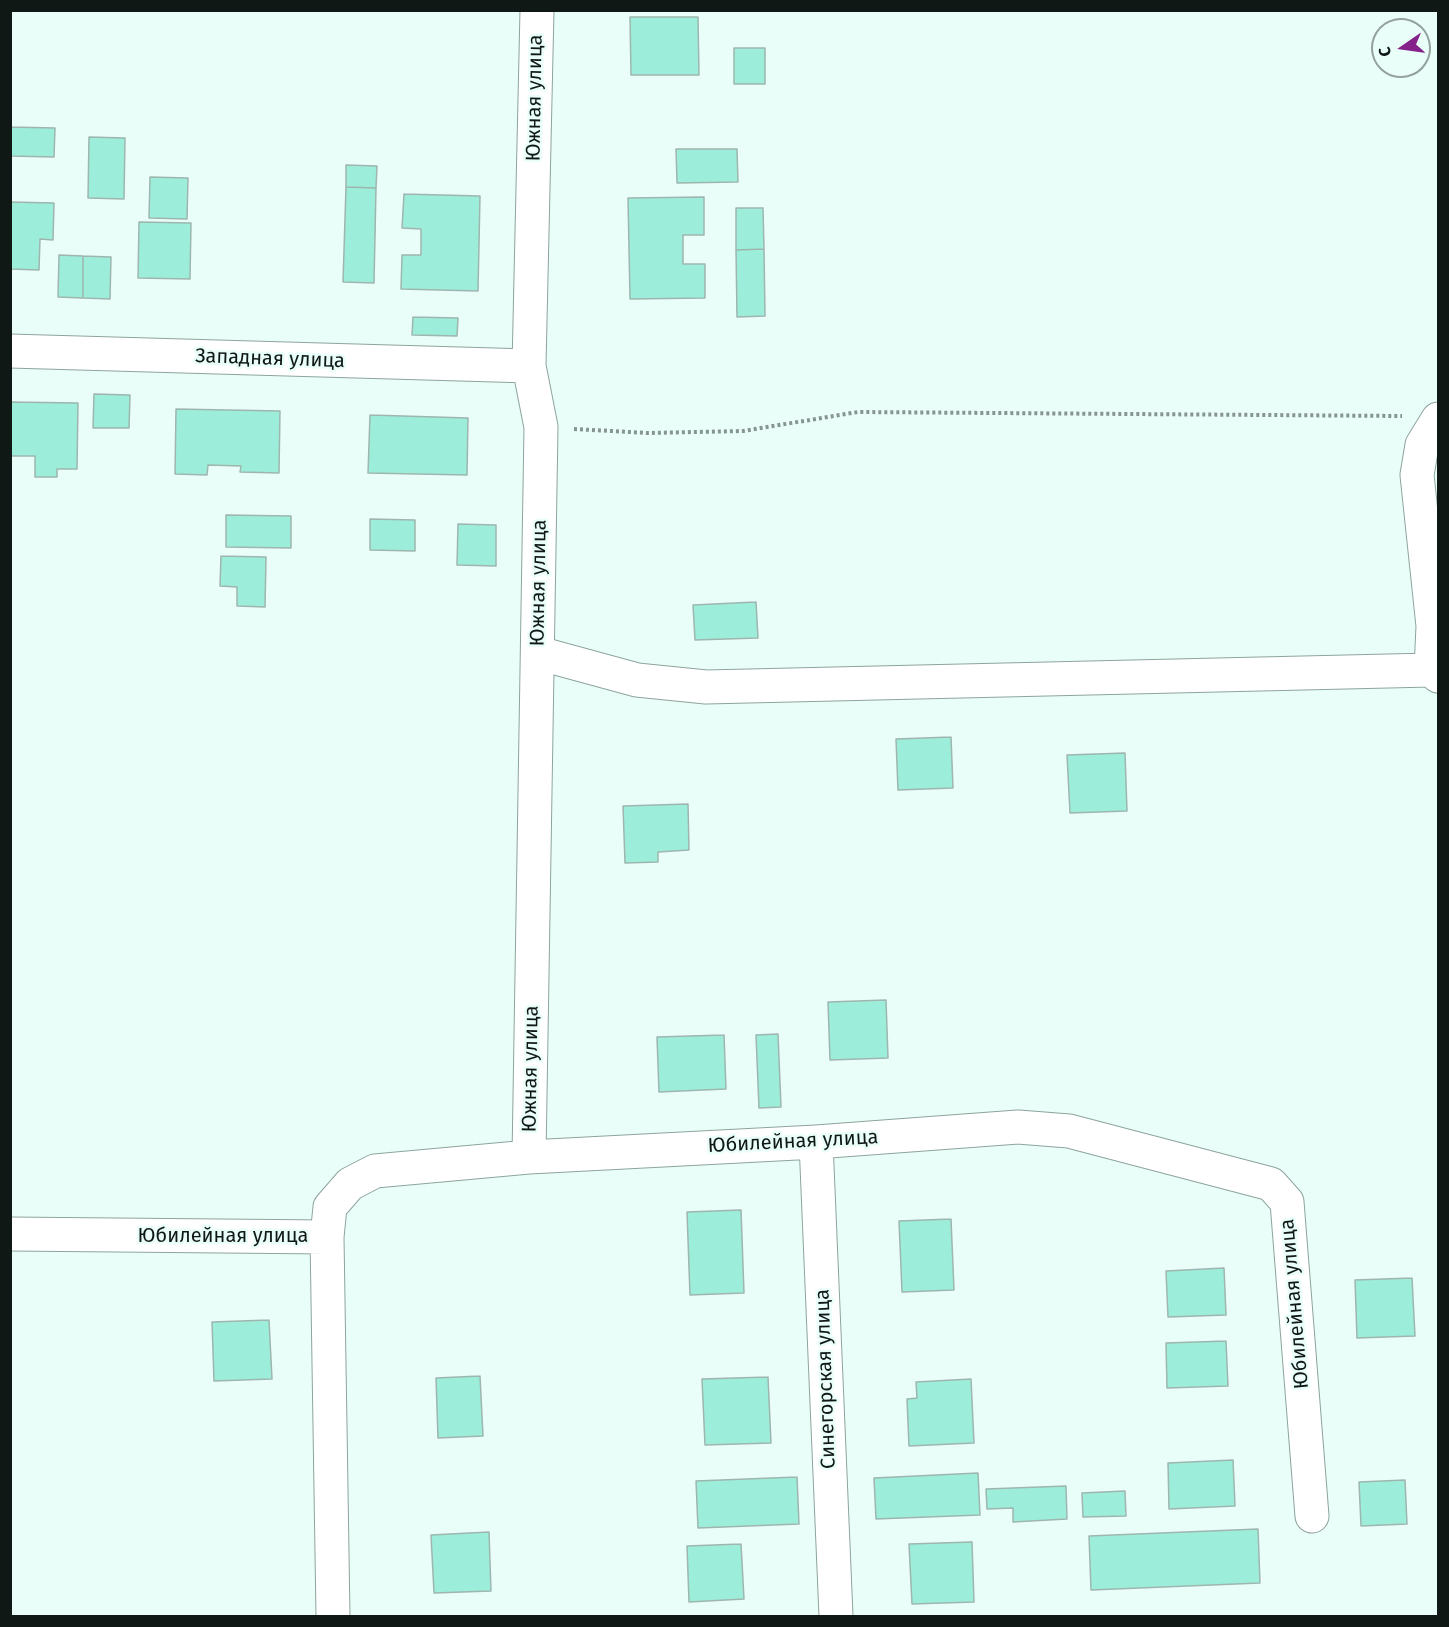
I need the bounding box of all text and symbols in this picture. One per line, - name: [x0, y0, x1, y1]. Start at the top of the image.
- north arrow: [1371, 18, 1431, 78]
- street label: Южная улица: [522, 34, 548, 162]
- text: С: [1375, 45, 1395, 58]
- street label: Западная улица: [195, 344, 345, 374]
- street label: Южная улица: [526, 519, 552, 647]
- street label: Южная улица: [518, 1005, 544, 1133]
- street label: Юбилейная улица: [707, 1126, 879, 1158]
- street label: Юбилейная улица: [1276, 1218, 1314, 1390]
- street label: Юбилейная улица: [138, 1224, 308, 1248]
- street label: Синегорская улица: [811, 1289, 841, 1469]

